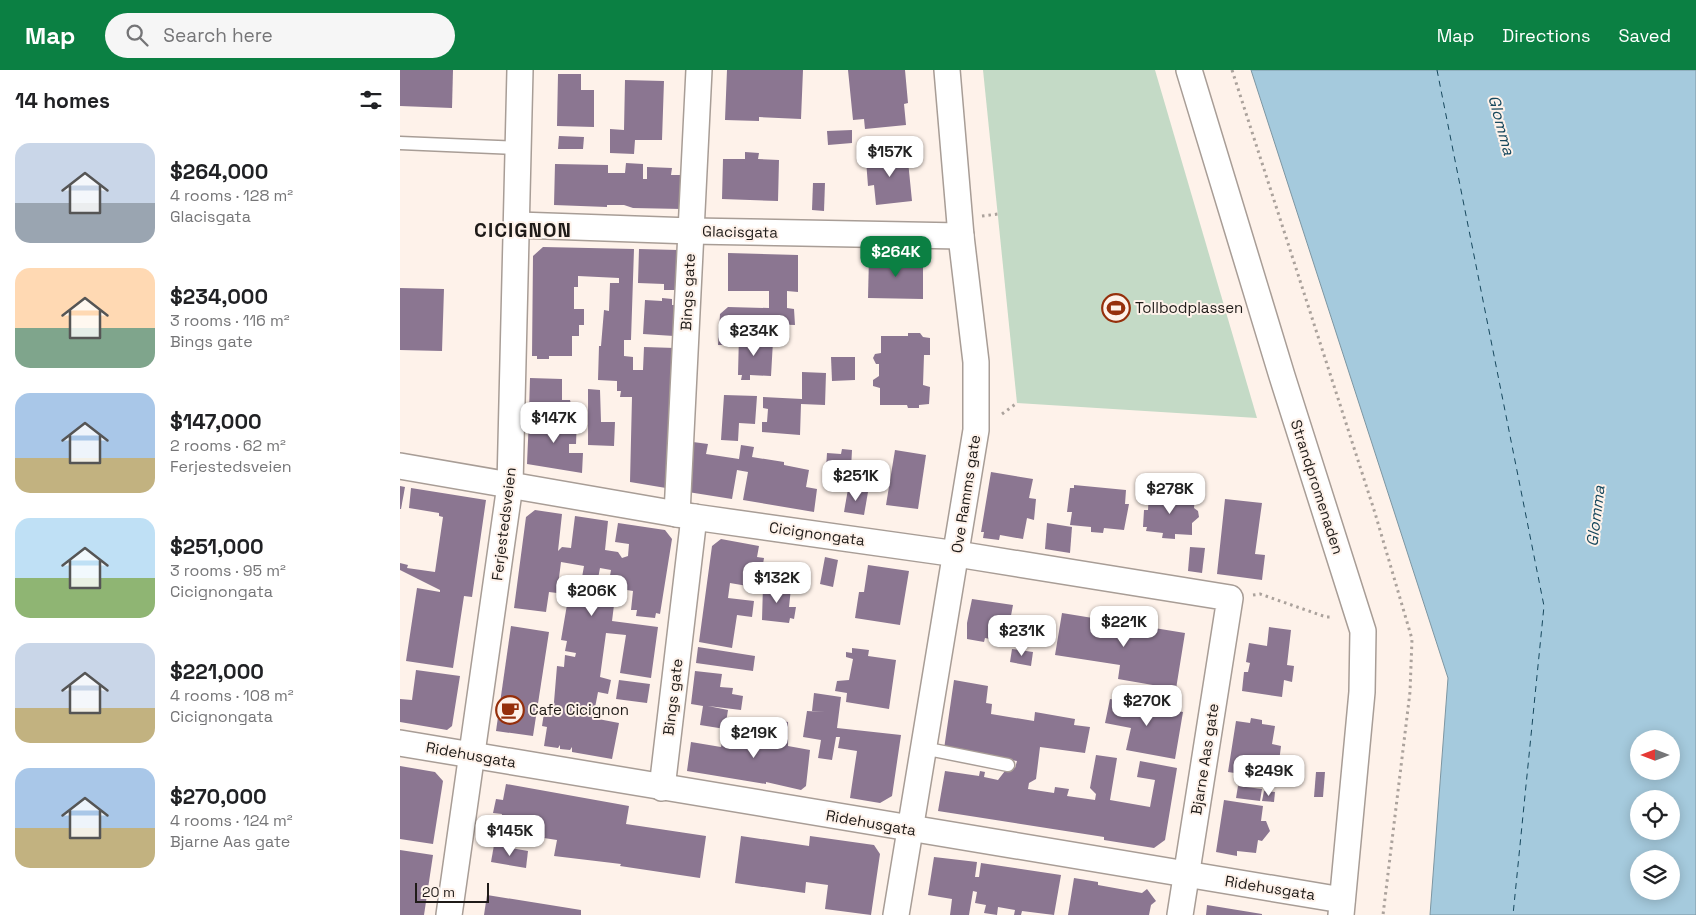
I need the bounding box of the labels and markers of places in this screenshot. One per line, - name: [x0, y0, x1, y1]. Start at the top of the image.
- pin: $157K: [855, 136, 925, 178]
- pin: $264K: [861, 236, 931, 278]
- sports icon: Tollbodplassen: [1101, 293, 1131, 323]
- place label: Tollbodplassen: [1135, 298, 1243, 317]
- pin: $234K: [719, 314, 789, 357]
- pin: $147K: [519, 402, 589, 444]
- pin: $251K: [821, 460, 891, 502]
- pin: $278K: [1135, 472, 1205, 515]
- pin: $132K: [742, 562, 812, 604]
- pin: $206K: [557, 574, 627, 617]
- pin: $221K: [1089, 606, 1159, 648]
- pin: $231K: [987, 614, 1057, 657]
- pin: $270K: [1112, 684, 1182, 727]
- cafe icon: Cafe Cicignon: [495, 695, 525, 725]
- place label: Cafe Cicignon: [529, 700, 629, 719]
- pin: $219K: [719, 716, 789, 759]
- pin: $249K: [1234, 754, 1304, 797]
- pin: $145K: [475, 814, 545, 857]

